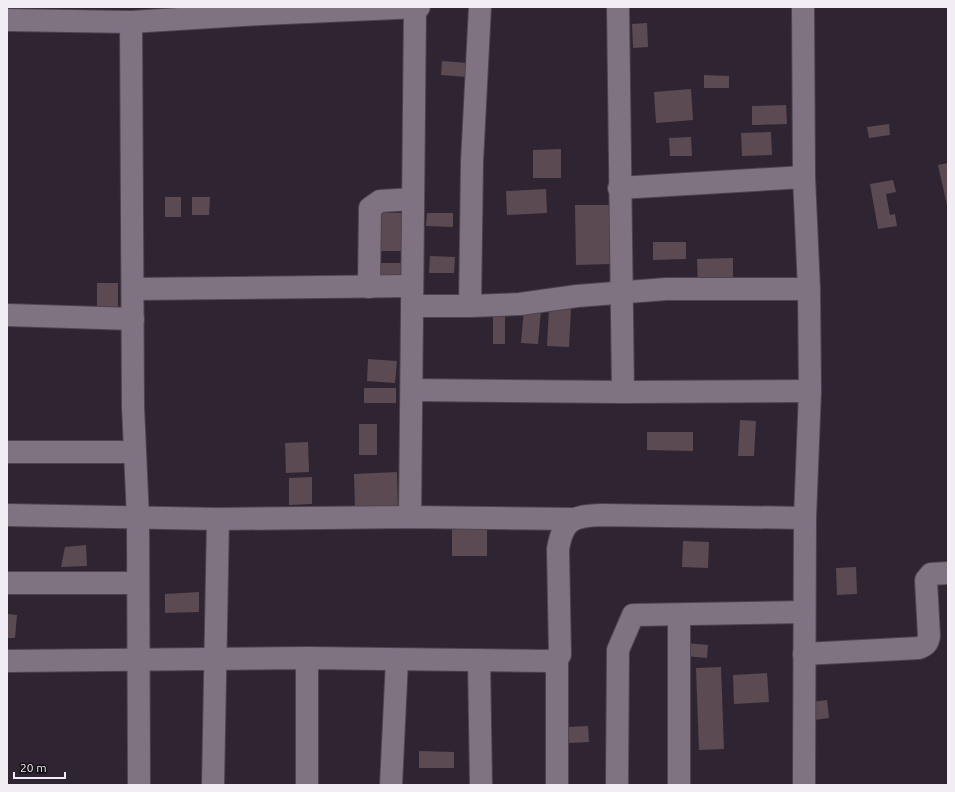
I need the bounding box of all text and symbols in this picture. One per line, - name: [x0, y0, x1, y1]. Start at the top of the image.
- scale bar: [14, 754, 65, 780]
- text: 20 m: [20, 761, 47, 774]

